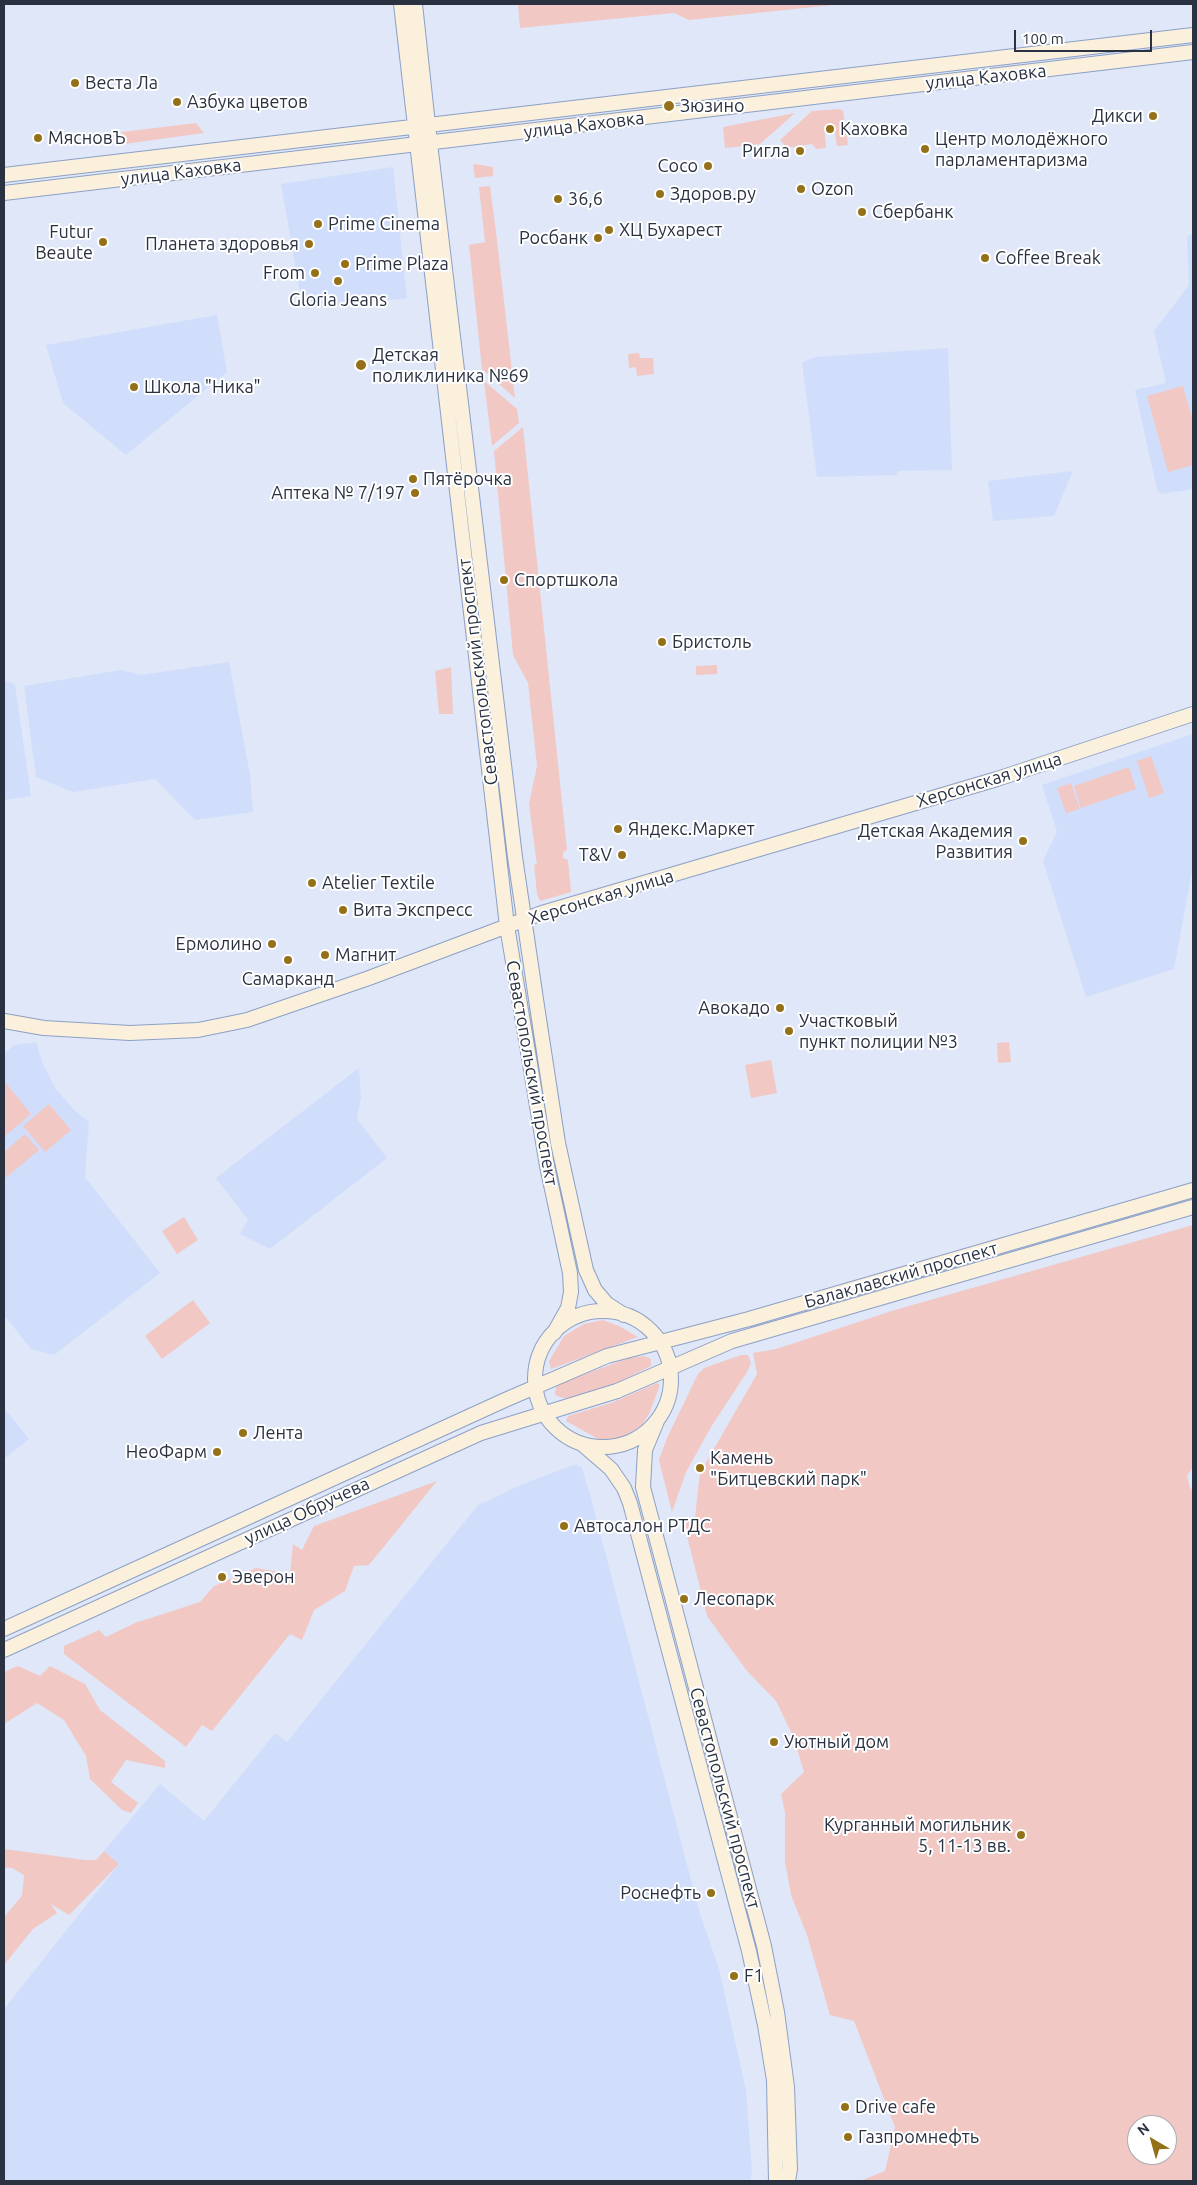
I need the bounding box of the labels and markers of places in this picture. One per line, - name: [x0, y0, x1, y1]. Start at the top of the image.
- place label: Веста Ла: [85, 72, 158, 94]
- marker: Веста Ла: [69, 77, 81, 89]
- place label: Азбука цветов: [187, 91, 308, 113]
- place label: Зюзино: [680, 95, 745, 117]
- marker: Азбука цветов: [171, 96, 183, 108]
- marker: Зюзино: [662, 99, 676, 113]
- place label: Дикси: [1092, 105, 1143, 127]
- marker: Дикси: [1147, 110, 1159, 122]
- place label: Каховка: [840, 118, 908, 140]
- marker: Каховка: [824, 123, 836, 135]
- place label: МясновЪ: [48, 127, 126, 149]
- place label: Центр молодёжного парламентаризма: [935, 128, 1108, 170]
- marker: МясновЪ: [32, 132, 44, 144]
- place label: Ригла: [742, 140, 790, 162]
- marker: Центр молодёжного парламентаризма: [919, 143, 931, 155]
- marker: Ригла: [794, 145, 806, 157]
- place label: Coco: [658, 155, 698, 177]
- marker: Coco: [702, 160, 714, 172]
- place label: Ozon: [811, 178, 854, 200]
- place label: Здоров.ру: [670, 183, 756, 205]
- marker: Ozon: [795, 183, 807, 195]
- place label: 36,6: [568, 188, 603, 210]
- marker: Здоров.ру: [654, 188, 666, 200]
- marker: 36,6: [552, 193, 564, 205]
- place label: Сбербанк: [872, 201, 954, 223]
- marker: Сбербанк: [856, 206, 868, 218]
- place label: Prime Cinema: [328, 213, 440, 235]
- marker: Prime Cinema: [312, 218, 324, 230]
- place label: ХЦ Бухарест: [619, 219, 722, 241]
- place label: Futur Beaute: [35, 221, 93, 264]
- marker: ХЦ Бухарест: [603, 224, 615, 236]
- place label: Росбанк: [519, 227, 588, 249]
- marker: Росбанк: [592, 232, 604, 244]
- place label: Планета здоровья: [145, 233, 299, 255]
- marker: Futur Beaute: [97, 236, 109, 248]
- marker: Планета здоровья: [303, 238, 315, 250]
- place label: Coffee Break: [995, 247, 1101, 269]
- marker: Coffee Break: [979, 252, 991, 264]
- place label: Prime Plaza: [355, 253, 449, 275]
- marker: Prime Plaza: [339, 258, 351, 270]
- place label: From: [263, 262, 305, 284]
- marker: From: [309, 267, 321, 279]
- marker: Gloria Jeans: [332, 275, 344, 287]
- place label: Gloria Jeans: [289, 289, 387, 311]
- place label: Детская поликлиника №69: [372, 344, 529, 386]
- marker: Детская поликлиника №69: [354, 358, 368, 372]
- place label: Школа "Ника": [144, 376, 261, 398]
- marker: Школа "Ника": [128, 381, 140, 393]
- place label: Пятёрочка: [423, 468, 512, 490]
- marker: Пятёрочка: [407, 473, 419, 485]
- place label: Аптека № 7/197: [271, 482, 405, 504]
- marker: Аптека № 7/197: [409, 487, 421, 499]
- place label: Спортшкола: [514, 569, 618, 591]
- marker: Спортшкола: [498, 574, 510, 586]
- place label: Бристоль: [672, 631, 751, 653]
- marker: Бристоль: [656, 636, 668, 648]
- place label: Яндекс.Маркет: [628, 818, 755, 840]
- place label: Детская Академия Развития: [858, 820, 1013, 862]
- marker: Яндекс.Маркет: [612, 823, 624, 835]
- marker: Детская Академия Развития: [1017, 835, 1029, 847]
- place label: T&V: [579, 844, 612, 866]
- marker: T&V: [616, 849, 628, 861]
- place label: Atelier Textile: [322, 872, 435, 894]
- marker: Atelier Textile: [306, 877, 318, 889]
- place label: Вита Экспресс: [353, 899, 472, 921]
- marker: Вита Экспресс: [337, 904, 349, 916]
- place label: Ермолино: [176, 933, 262, 955]
- marker: Ермолино: [266, 938, 278, 950]
- place label: Магнит: [335, 944, 396, 966]
- marker: Магнит: [319, 949, 331, 961]
- marker: Самарканд: [282, 954, 294, 966]
- place label: Самарканд: [242, 968, 334, 990]
- place label: Авокадо: [698, 997, 770, 1019]
- marker: Авокадо: [774, 1002, 786, 1014]
- place label: Участковый пункт полиции №3: [799, 1010, 958, 1052]
- marker: Участковый пункт полиции №3: [783, 1025, 795, 1037]
- place label: Лента: [253, 1422, 303, 1444]
- marker: Лента: [237, 1427, 249, 1439]
- place label: НеоФарм: [126, 1441, 207, 1463]
- marker: НеоФарм: [211, 1446, 223, 1458]
- place label: Камень "Битцевский парк": [710, 1447, 867, 1490]
- marker: Камень "Битцевский парк": [694, 1462, 706, 1474]
- place label: Автосалон РТДС: [574, 1515, 711, 1537]
- marker: Автосалон РТДС: [558, 1520, 570, 1532]
- place label: Эверон: [232, 1566, 294, 1588]
- marker: Эверон: [216, 1571, 228, 1583]
- place label: Лесопарк: [694, 1588, 775, 1610]
- marker: Лесопарк: [678, 1593, 690, 1605]
- place label: Уютный дом: [784, 1731, 889, 1753]
- marker: Уютный дом: [768, 1736, 780, 1748]
- place label: Курганный могильник 5, 11-13 вв.: [824, 1814, 1011, 1856]
- marker: Курганный могильник 5, 11-13 вв.: [1015, 1829, 1027, 1841]
- place label: Роснефть: [620, 1882, 701, 1904]
- marker: Роснефть: [705, 1887, 717, 1899]
- place label: F1: [744, 1965, 764, 1987]
- marker: F1: [728, 1970, 740, 1982]
- place label: Drive cafe: [855, 2096, 936, 2118]
- marker: Drive cafe: [839, 2101, 851, 2113]
- place label: Газпромнефть: [858, 2126, 979, 2148]
- marker: Газпромнефть: [842, 2131, 854, 2143]

